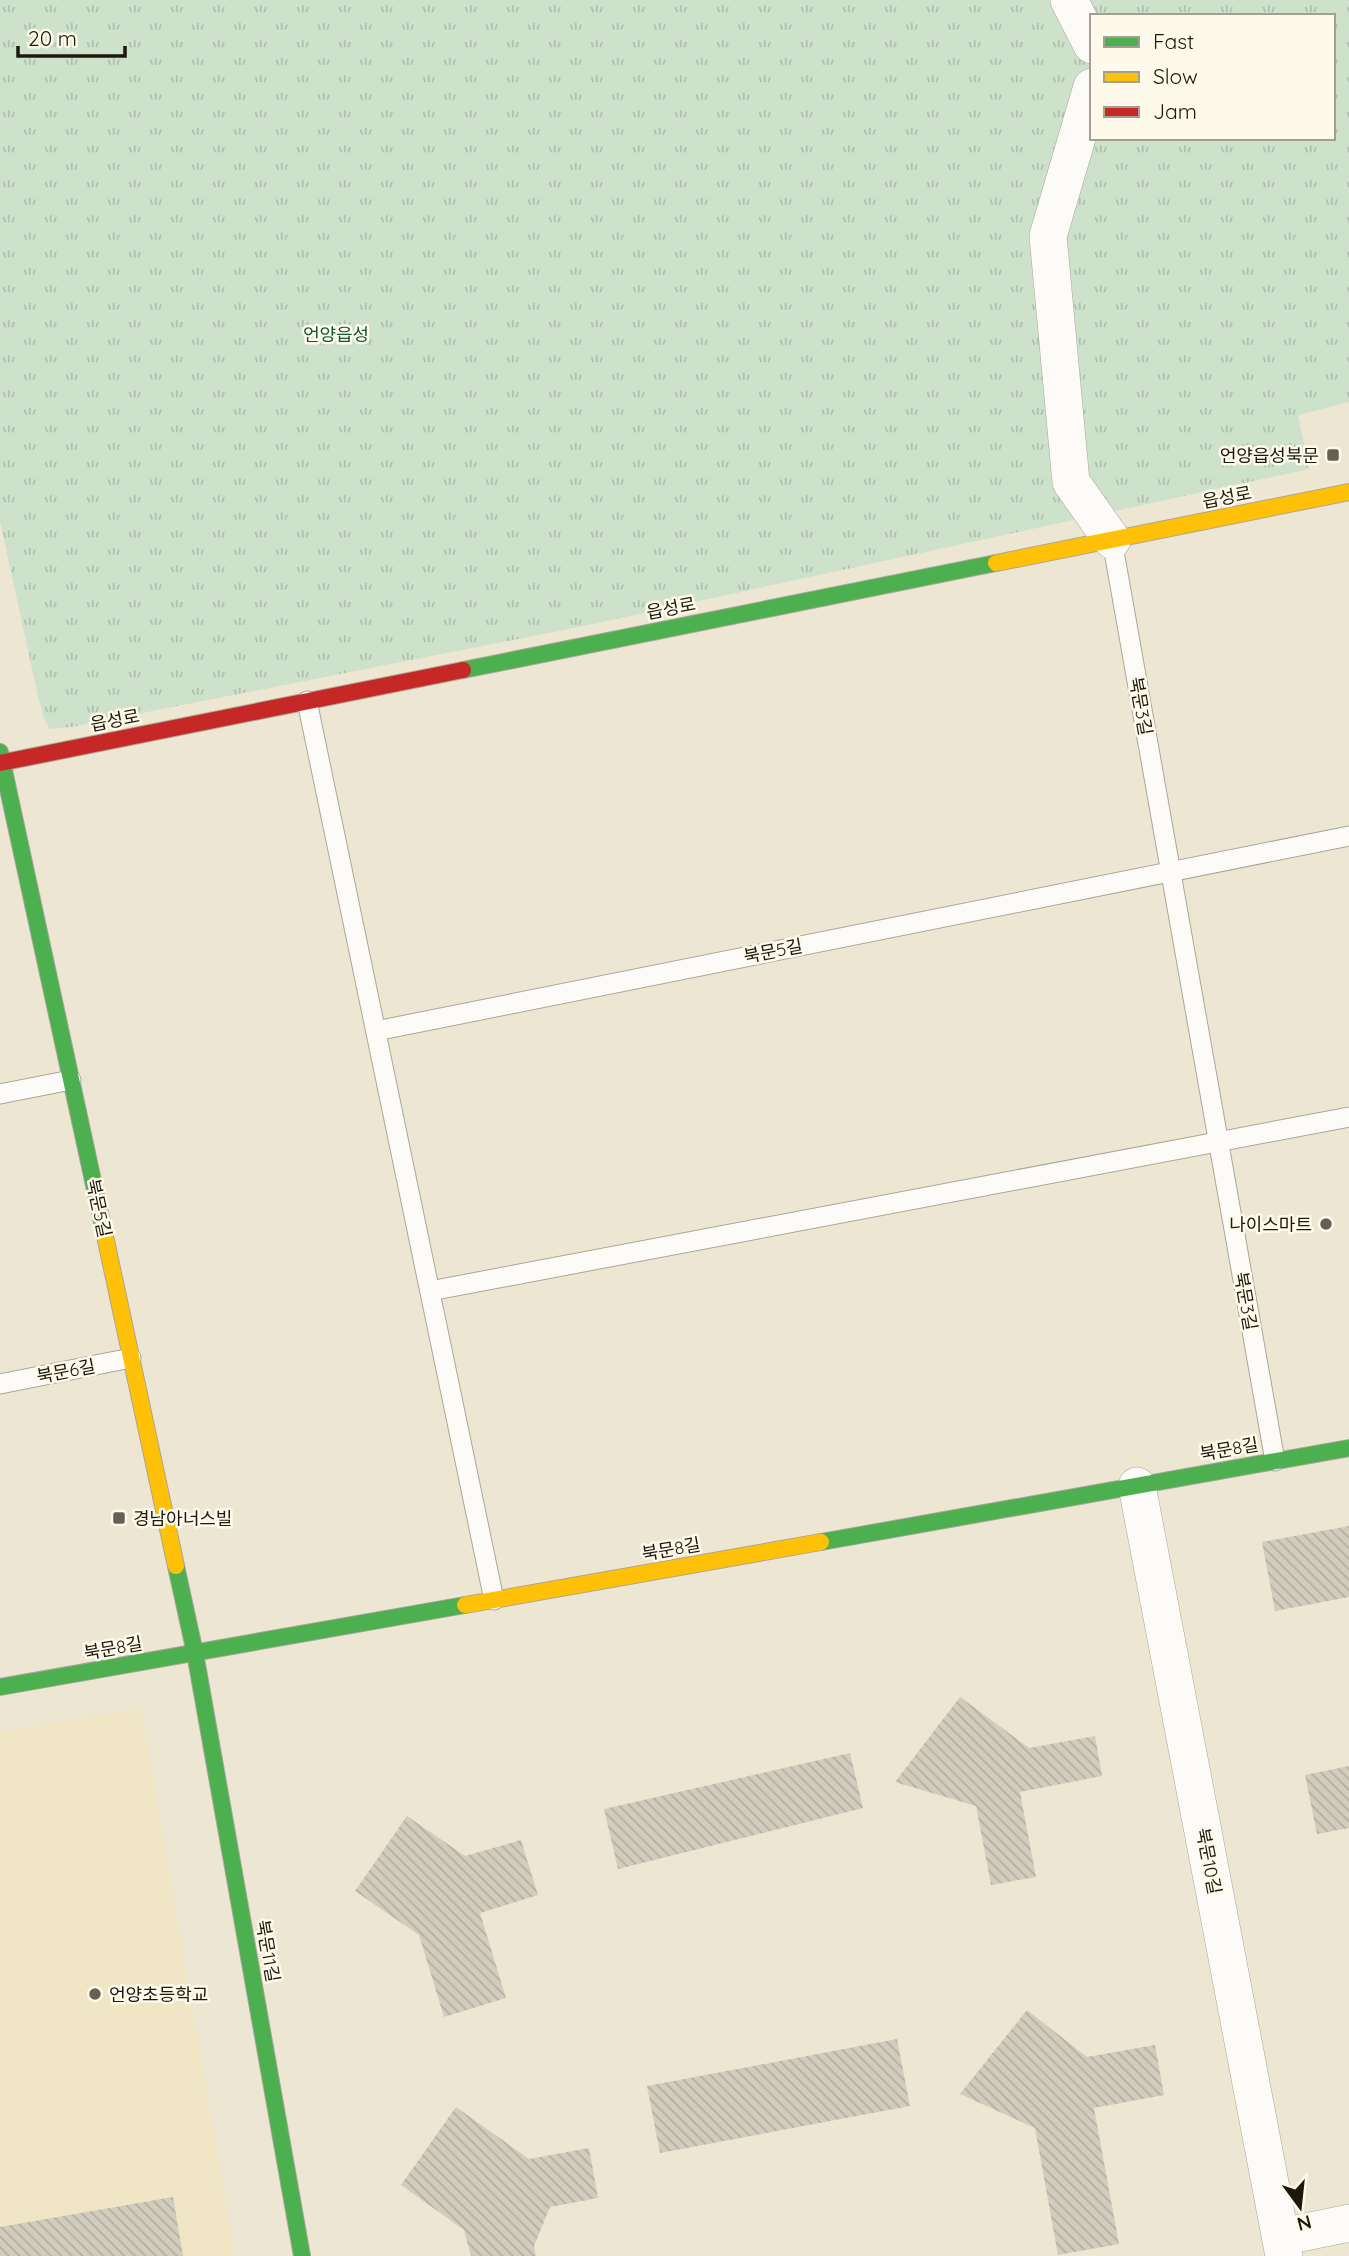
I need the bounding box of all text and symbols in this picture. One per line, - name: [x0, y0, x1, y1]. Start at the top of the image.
- scale bar: [18, 14, 124, 58]
- legend: [1090, 14, 1335, 140]
- text: 20 m: [28, 25, 77, 51]
- text: Fast: [1153, 28, 1194, 54]
- text: Slow: [1153, 63, 1198, 89]
- text: Jam: [1153, 98, 1197, 124]
- park label: 언양읍성: [303, 323, 369, 346]
- place label: 언양읍성북문: [1220, 444, 1319, 467]
- marker: 언양읍성북문: [1325, 447, 1341, 463]
- street label: 읍성로: [1200, 481, 1254, 513]
- street label: 읍성로: [644, 592, 698, 624]
- street label: 북문3길: [1125, 675, 1157, 737]
- street label: 읍성로: [88, 704, 142, 736]
- street label: 북문5길: [742, 934, 804, 968]
- street label: 북문5길: [82, 1177, 116, 1239]
- place label: 나이스마트: [1229, 1213, 1312, 1236]
- marker: 나이스마트: [1318, 1216, 1334, 1232]
- street label: 북문3길: [1230, 1270, 1262, 1332]
- street label: 북문6길: [35, 1354, 97, 1388]
- street label: 북문8길: [1198, 1433, 1260, 1465]
- place label: 경남아너스빌: [133, 1507, 232, 1530]
- marker: 경남아너스빌: [111, 1510, 127, 1526]
- street label: 북문8길: [640, 1533, 702, 1565]
- street label: 북문8길: [82, 1632, 144, 1664]
- street label: 북문10길: [1191, 1826, 1227, 1896]
- street label: 북문11길: [251, 1918, 285, 1984]
- place label: 언양초등학교: [109, 1983, 208, 2006]
- marker: 언양초등학교: [87, 1986, 103, 2002]
- north arrow: [1265, 2172, 1335, 2242]
- text: N: [1295, 2210, 1314, 2237]

